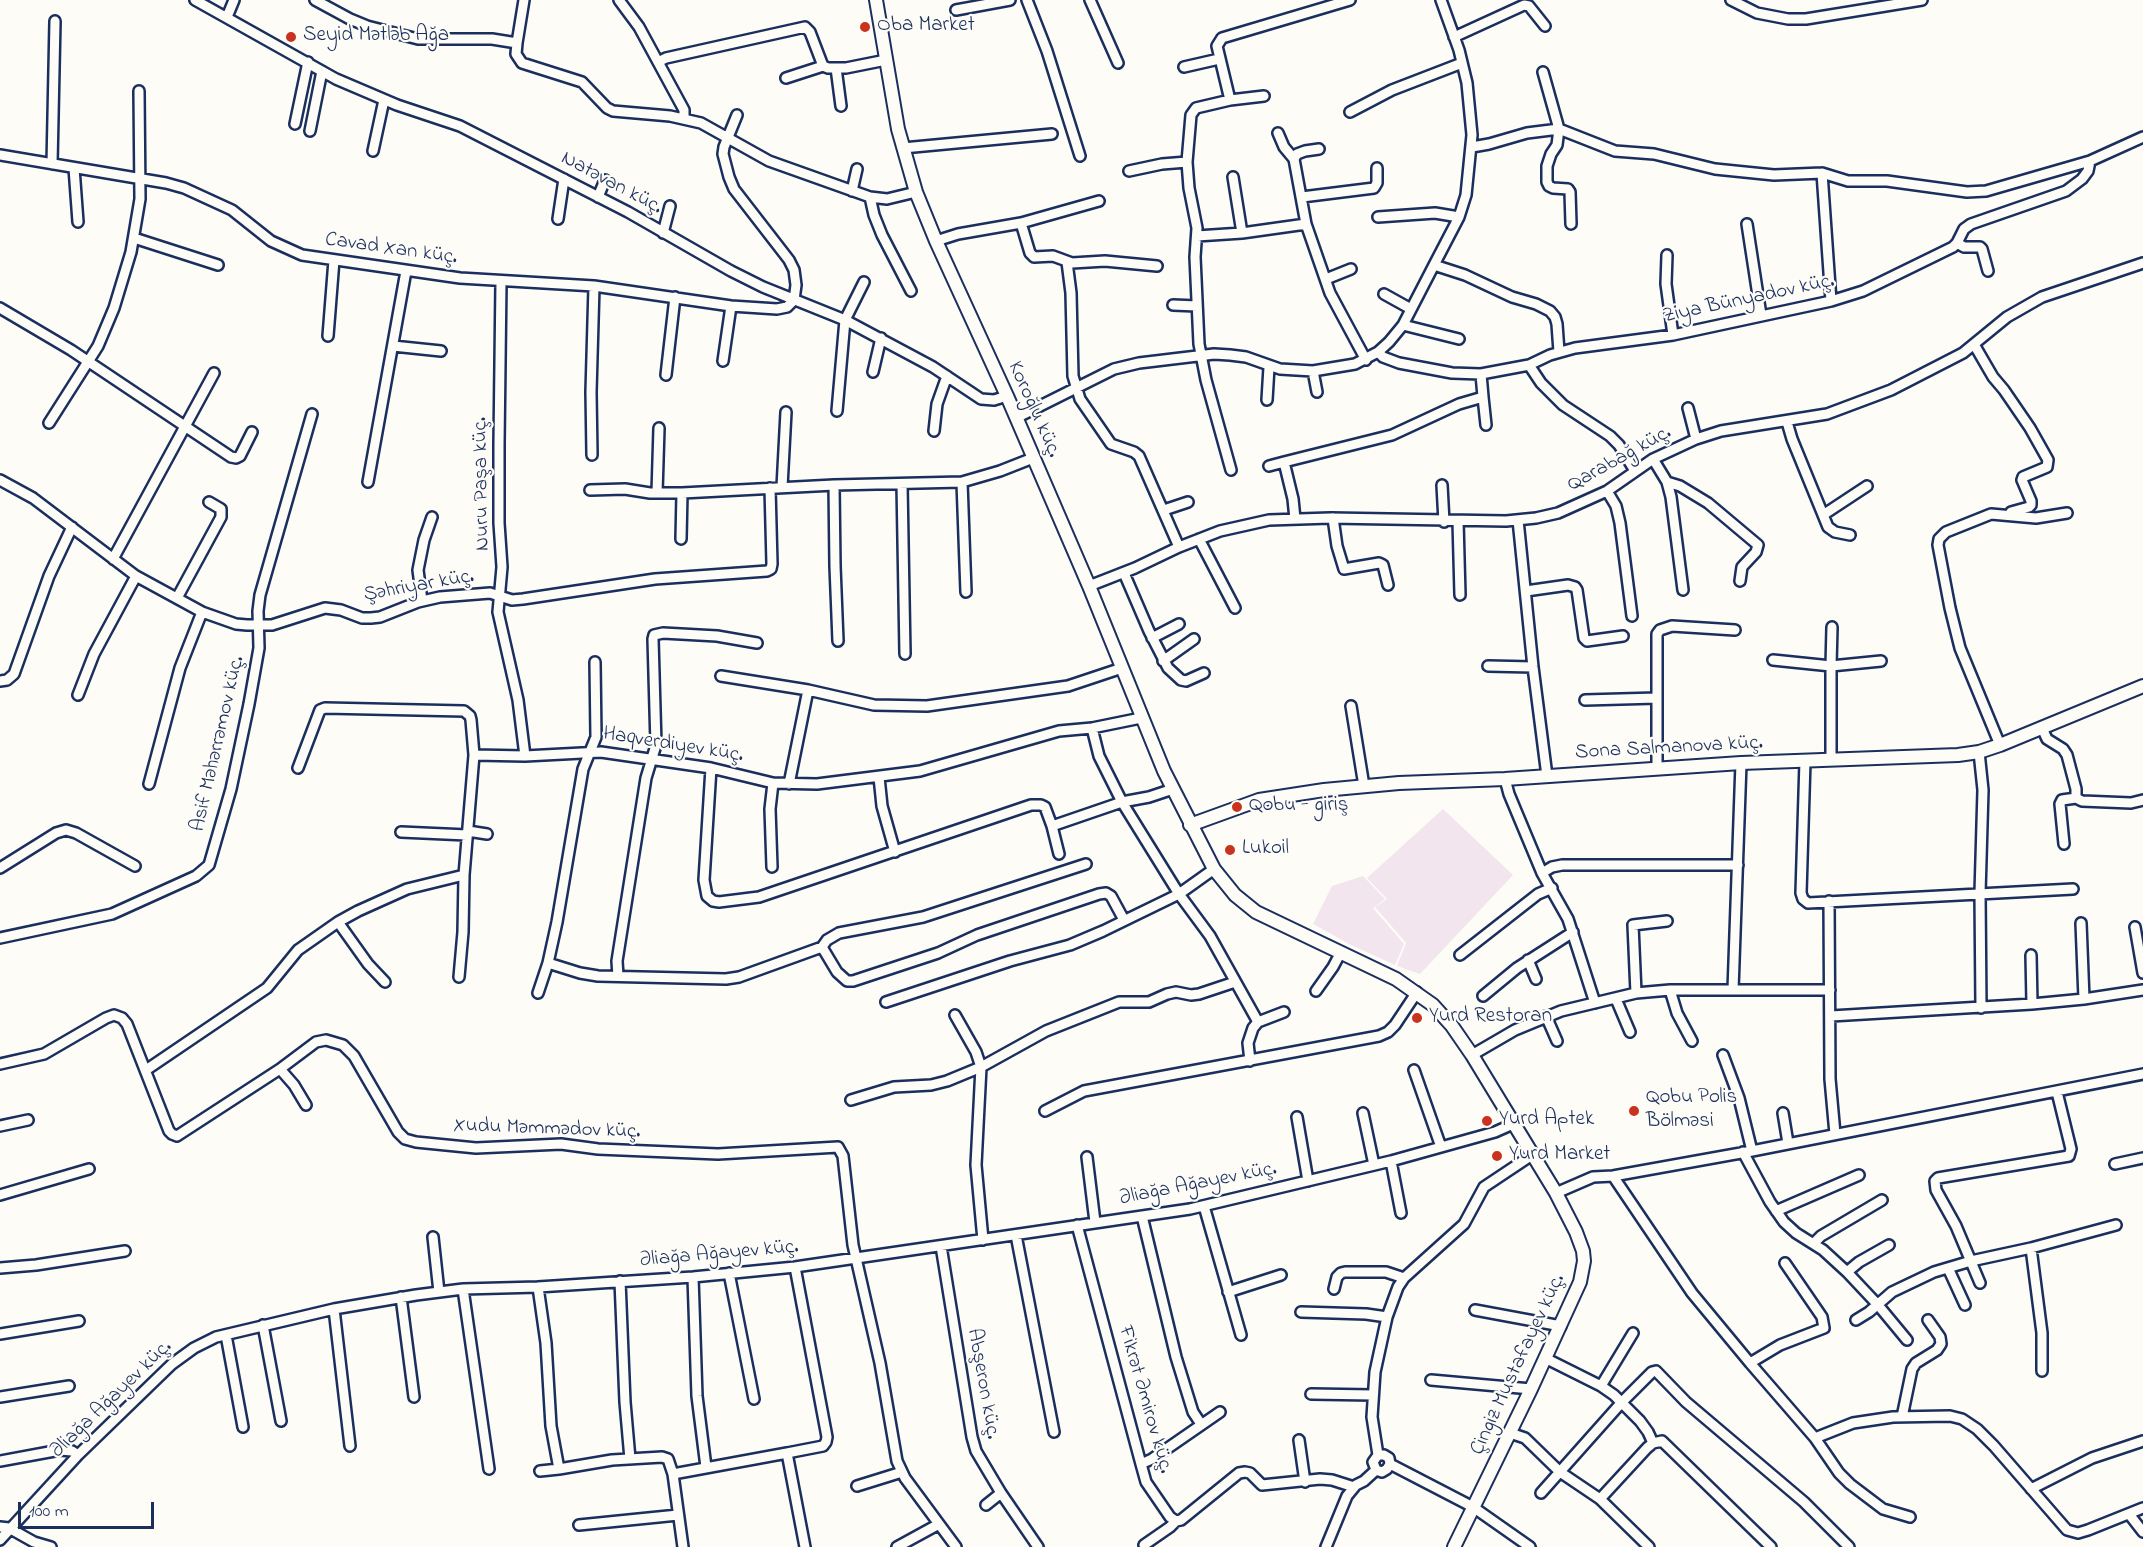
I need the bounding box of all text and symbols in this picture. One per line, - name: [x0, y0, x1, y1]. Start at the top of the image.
- place label: Oba Market: [877, 14, 975, 40]
- marker: Oba Market: [858, 20, 872, 34]
- place label: Seyid Mətləb Ağa: [303, 24, 449, 50]
- marker: Seyid Mətləb Ağa: [284, 30, 298, 44]
- street label: Natəvan küç.: [556, 147, 666, 221]
- street label: Cavad Xan küç.: [323, 228, 459, 272]
- street label: Ziya Bünyadov küç.: [1661, 270, 1837, 330]
- street label: Koroğlu küç.: [1001, 358, 1065, 462]
- street label: Nuru Paşa küç.: [469, 417, 497, 551]
- street label: Qarabağ küç.: [1564, 421, 1676, 499]
- street label: Şəhriyar küç.: [362, 565, 476, 609]
- street label: Asif Məhərrəmov küç.: [187, 654, 251, 834]
- street label: Haqverdiyev küç.: [601, 722, 745, 770]
- street label: Sona Salmanova küç.: [1574, 731, 1764, 767]
- place label: Qobu - giriş: [1249, 794, 1348, 820]
- marker: Qobu - giriş: [1230, 800, 1244, 814]
- place label: Lukoil: [1242, 837, 1289, 863]
- marker: Lukoil: [1223, 843, 1237, 857]
- place label: Yurd Restoran: [1429, 1005, 1552, 1031]
- marker: Yurd Restoran: [1410, 1011, 1424, 1025]
- place label: Qobu Polis Bölməsi: [1646, 1086, 1737, 1136]
- marker: Qobu Polis Bölməsi: [1627, 1104, 1641, 1118]
- place label: Yurd Aptek: [1499, 1108, 1594, 1134]
- street label: Xudu Məmmədov küç.: [453, 1114, 641, 1146]
- marker: Yurd Aptek: [1480, 1114, 1494, 1128]
- place label: Yurd Market: [1509, 1143, 1610, 1169]
- marker: Yurd Market: [1490, 1149, 1504, 1163]
- street label: Əliağa Ağayev küç.: [1117, 1157, 1279, 1213]
- street label: Əliağa Ağayev küç.: [638, 1235, 800, 1275]
- street label: Çingiz Mustafayev küç.: [1466, 1270, 1572, 1460]
- street label: Fikrət Əmirov küç.: [1111, 1323, 1177, 1477]
- street label: Abşeron küç.: [960, 1327, 1004, 1441]
- street label: Əliağa Ağayev küç.: [46, 1335, 178, 1465]
- scale bar: [21, 1490, 158, 1528]
- text: 100 m: [29, 1499, 69, 1525]

